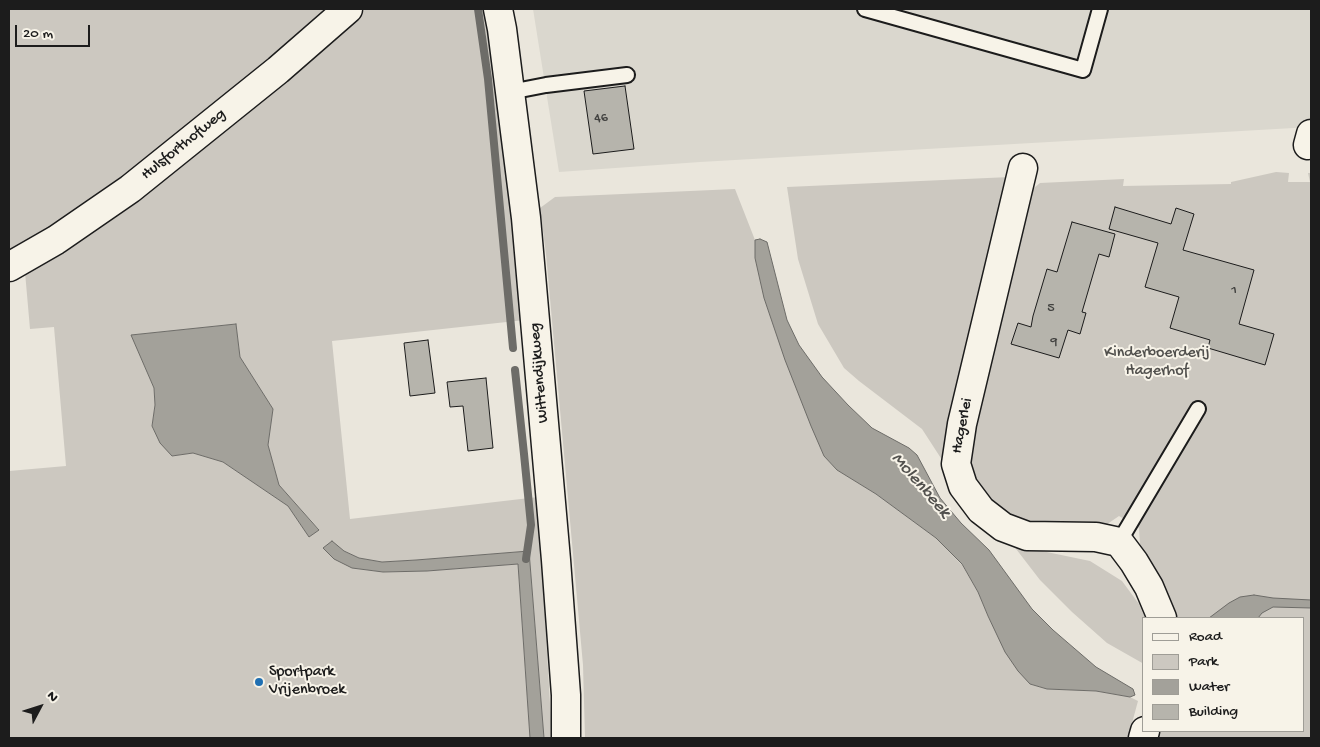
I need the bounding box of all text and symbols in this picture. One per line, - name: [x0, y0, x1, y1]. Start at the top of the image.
- scale bar: [18, 15, 92, 47]
- text: 20 m: [23, 25, 53, 43]
- street label: Hulsforthofweg: [138, 105, 230, 185]
- house number: 46: [594, 111, 608, 127]
- house number: 1: [1231, 283, 1237, 299]
- house number: 5: [1047, 301, 1055, 317]
- street label: Wittendijkweg: [526, 322, 554, 424]
- house number: 9: [1050, 335, 1058, 351]
- park label: Kinderboerderij Hagerhof: [1104, 344, 1210, 382]
- street label: Hagerlei: [948, 397, 978, 455]
- water label: Molenbeek: [886, 449, 954, 523]
- legend: [1142, 617, 1305, 732]
- text: Road: [1189, 628, 1222, 646]
- text: Park: [1189, 653, 1218, 671]
- place label: Sportpark Vrijenbroek: [269, 663, 345, 701]
- marker: Sportpark Vrijenbroek: [253, 676, 265, 688]
- text: Water: [1189, 678, 1229, 696]
- north arrow: [15, 682, 65, 732]
- text: N: [42, 688, 61, 706]
- text: Building: [1189, 703, 1238, 721]

